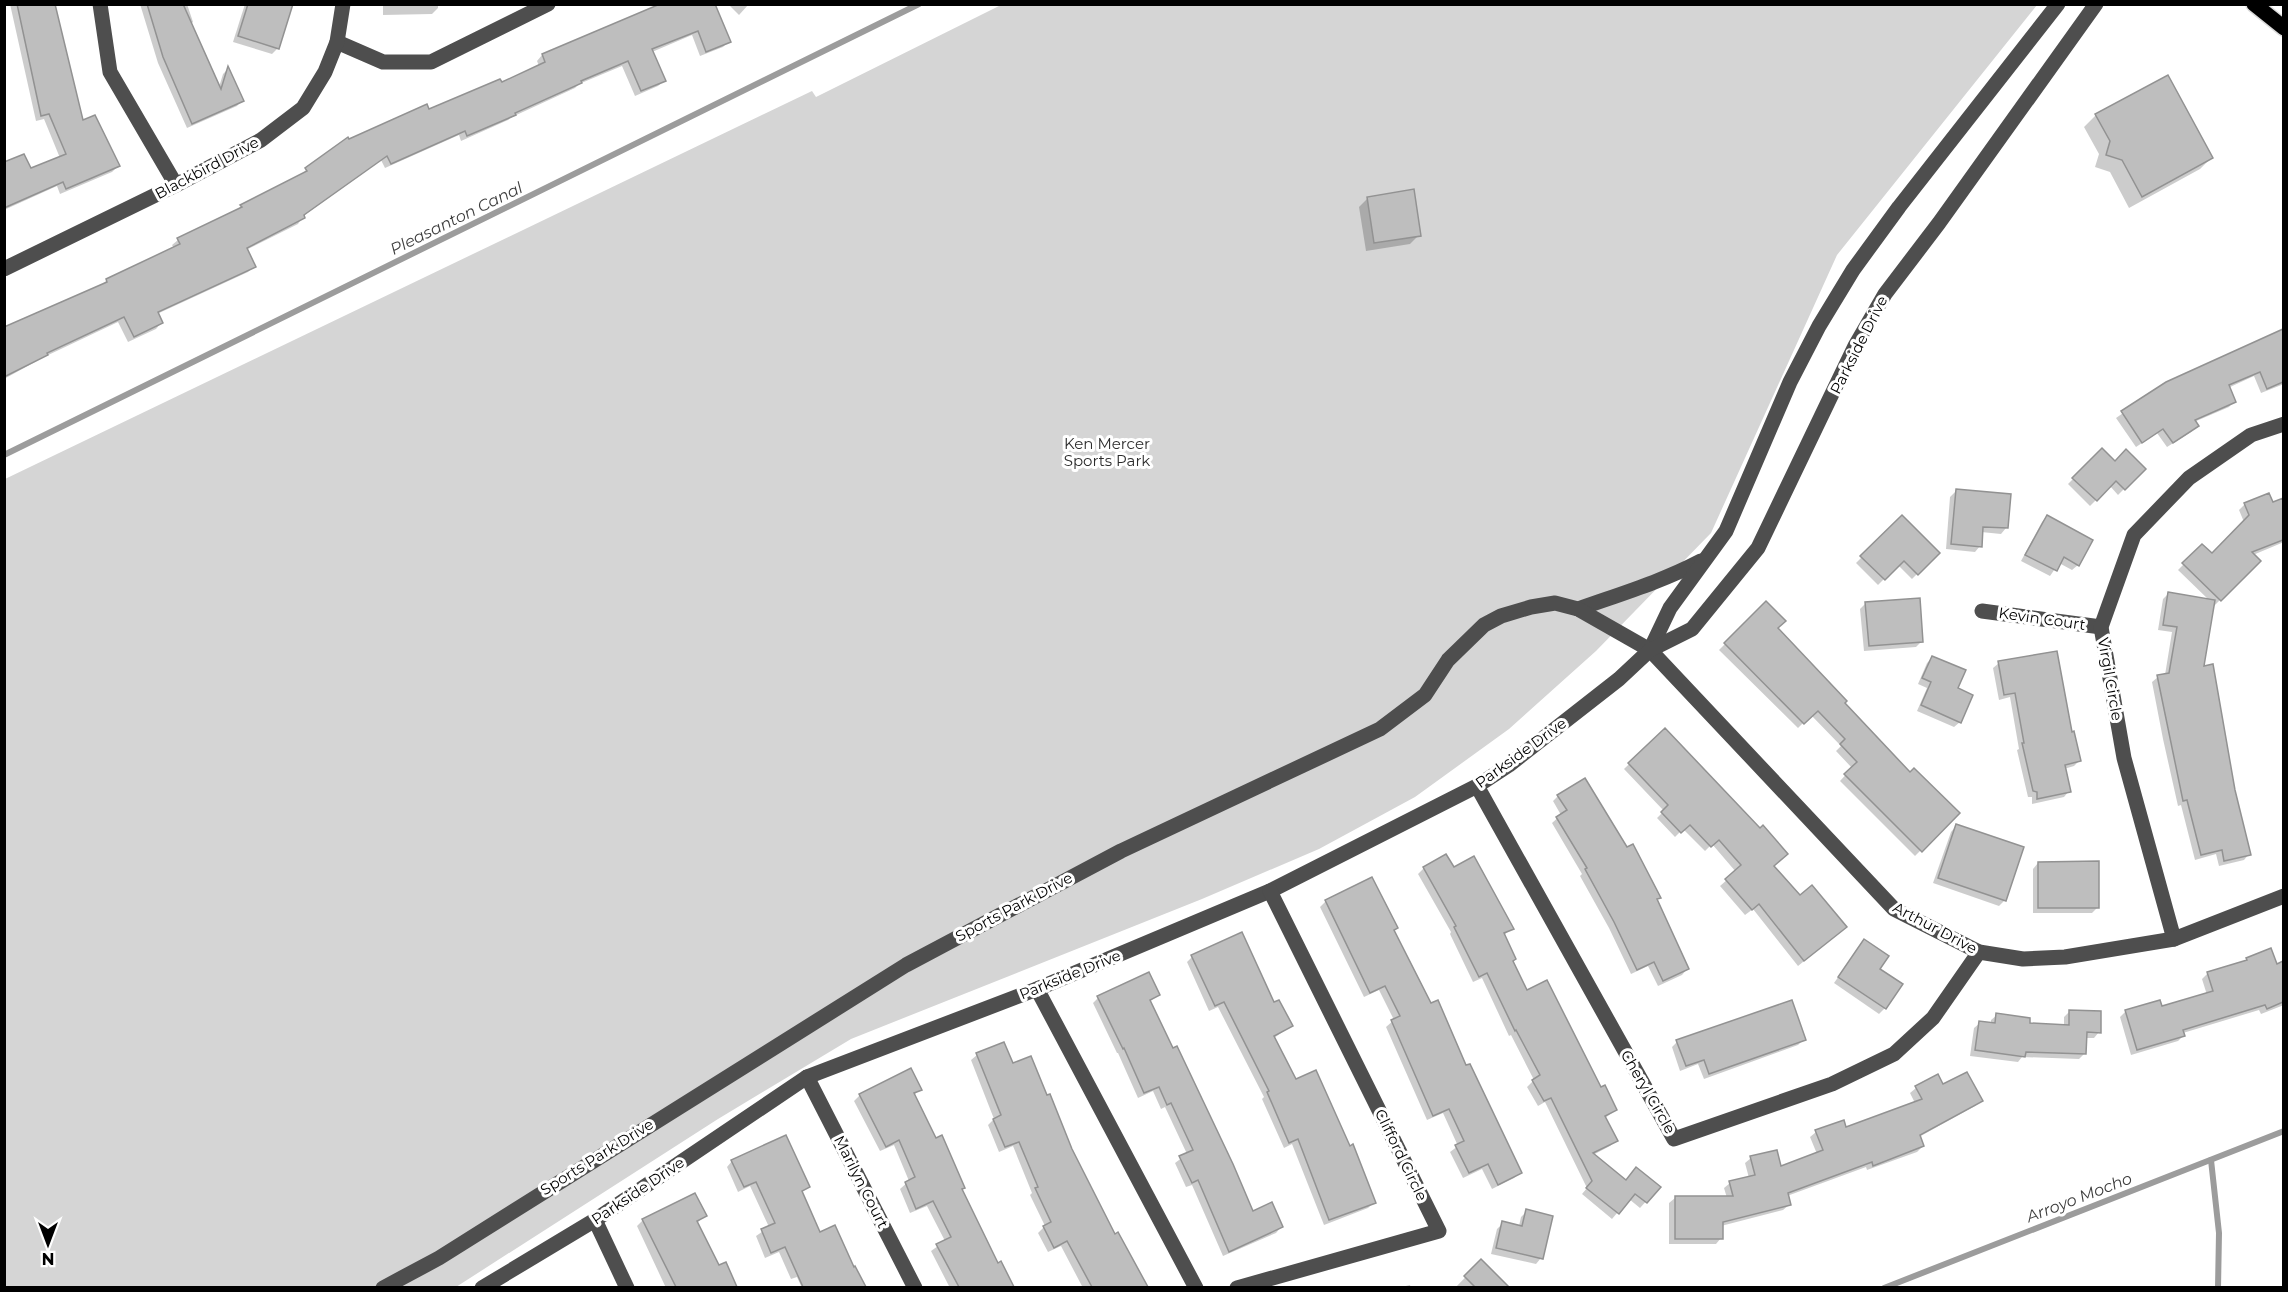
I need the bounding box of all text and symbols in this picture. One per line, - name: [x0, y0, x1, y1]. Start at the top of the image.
- street label: Blackbird Drive: [152, 132, 262, 203]
- water label: Pleasanton Canal: [387, 178, 526, 259]
- street label: Parkside Drive: [1826, 292, 1891, 397]
- park label: Ken Mercer Sports Park: [1064, 434, 1150, 470]
- street label: Kevin Court: [1997, 603, 2087, 634]
- street label: Virgil Circle: [2094, 636, 2127, 722]
- street label: Parkside Drive: [1472, 713, 1570, 792]
- street label: Sports Park Drive: [952, 868, 1076, 945]
- street label: Arthur Drive: [1890, 897, 1981, 958]
- street label: Parkside Drive: [1016, 946, 1123, 1004]
- street label: Cheryl Circle: [1617, 1046, 1680, 1137]
- street label: Clifford Circle: [1371, 1106, 1432, 1204]
- street label: Sports Park Drive: [537, 1114, 657, 1199]
- street label: Marilyn Court: [830, 1132, 893, 1231]
- street label: Parkside Drive: [588, 1153, 688, 1229]
- water label: Arroyo Mocho: [2023, 1169, 2135, 1227]
- north arrow: [18, 1214, 78, 1274]
- text: N: [42, 1249, 54, 1268]

